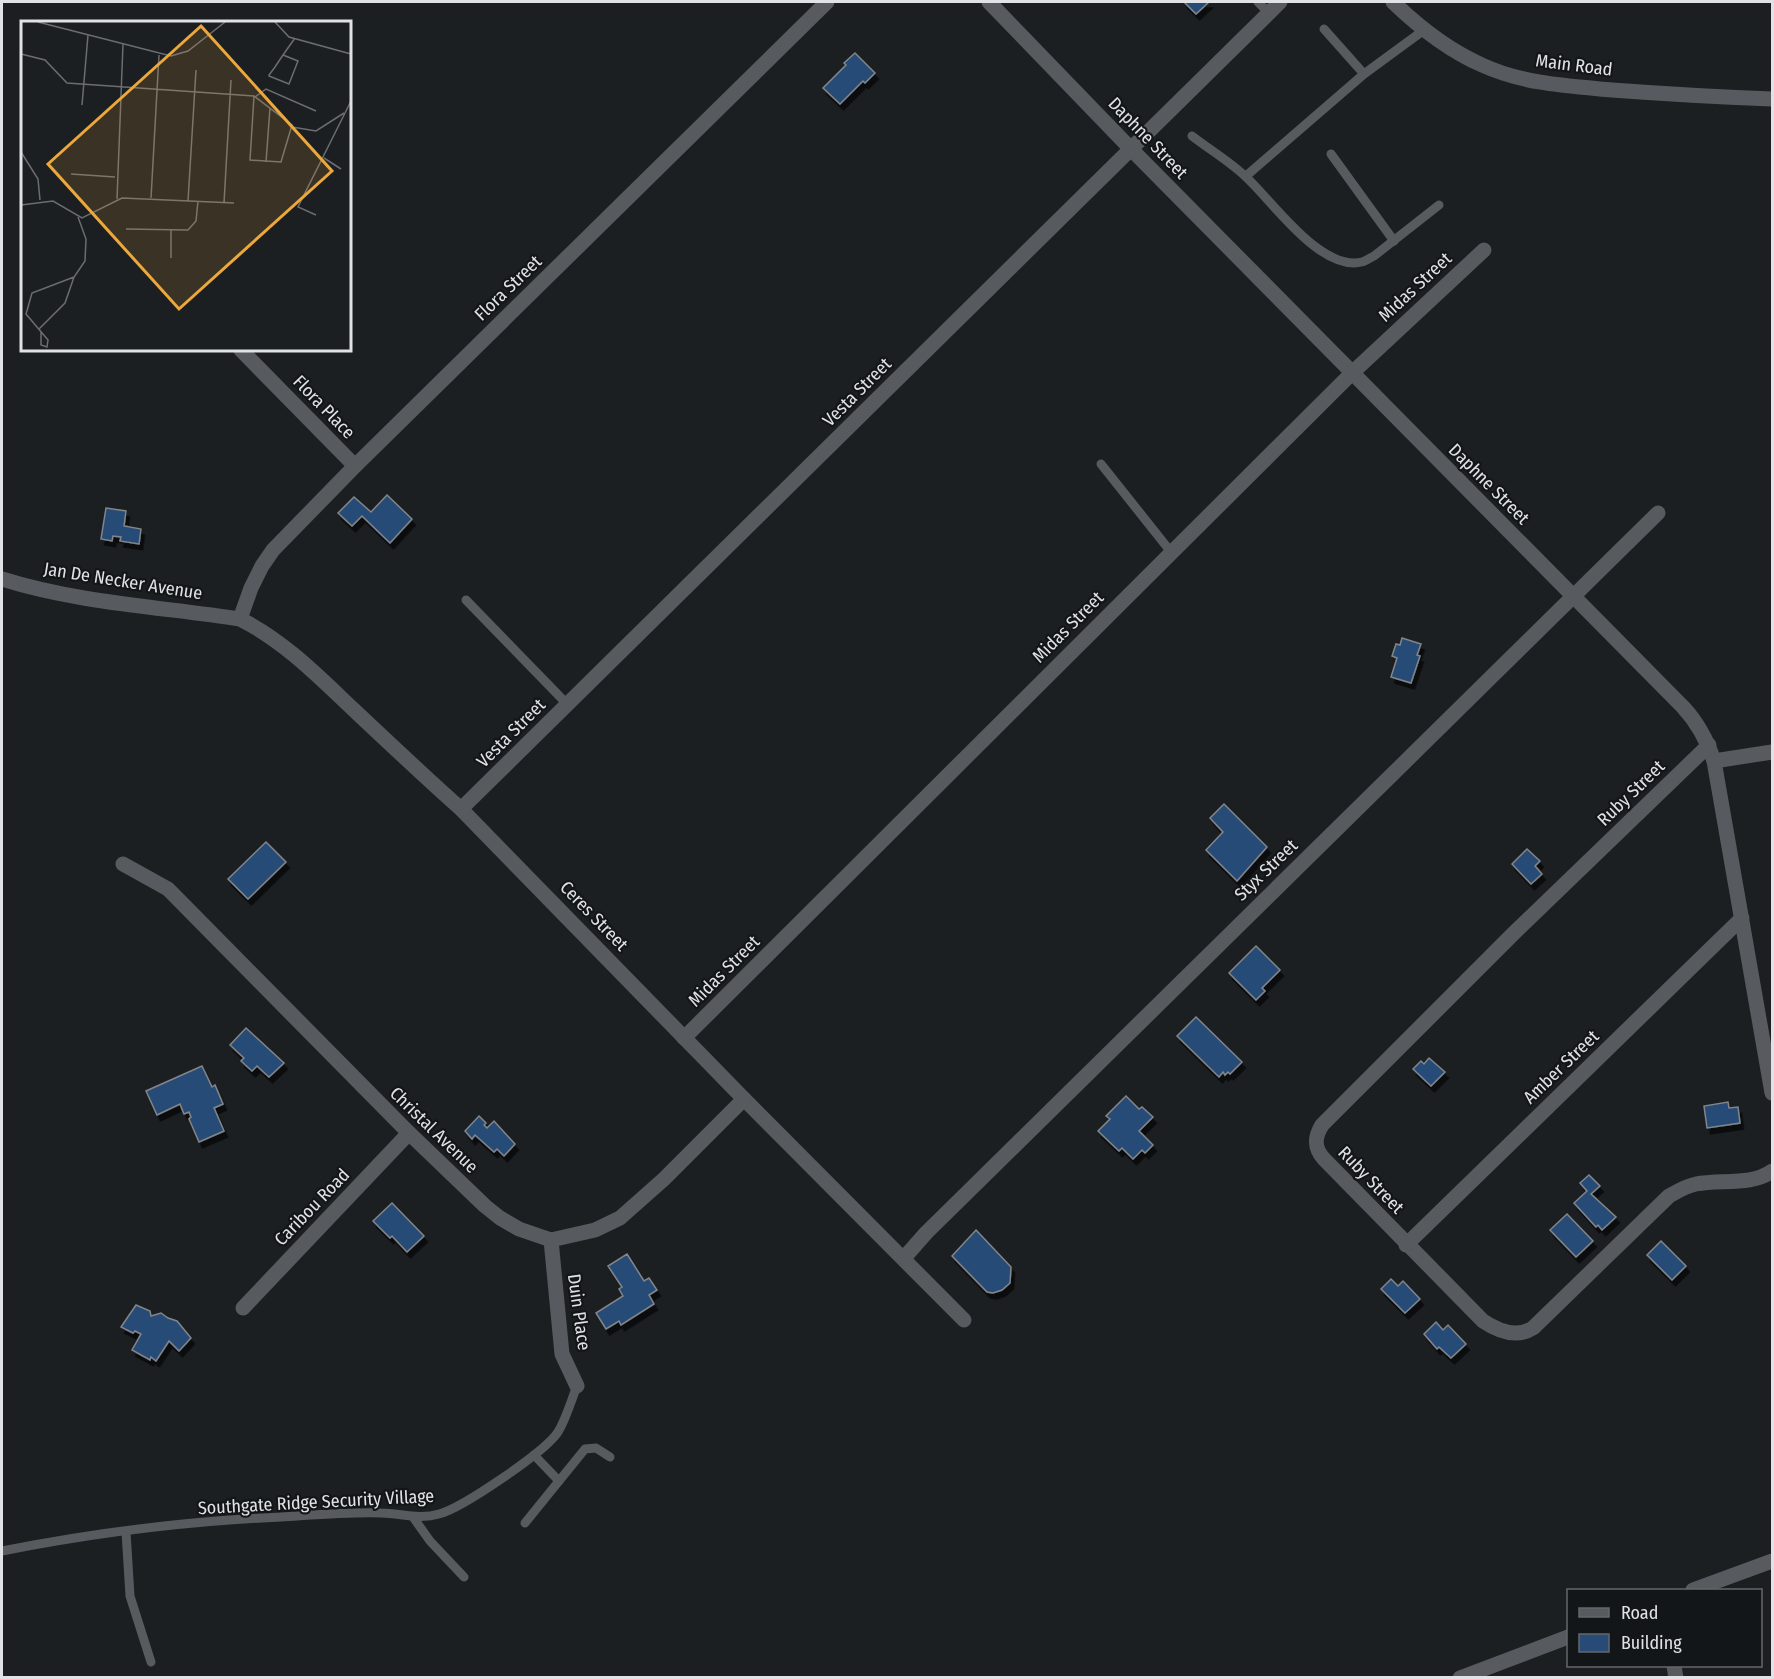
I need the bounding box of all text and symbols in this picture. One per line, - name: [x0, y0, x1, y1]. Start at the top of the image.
- inset map: [21, 21, 351, 351]
- street label: Main Road: [1534, 49, 1614, 81]
- street label: Daphne Street: [1104, 93, 1192, 183]
- street label: Midas Street: [1374, 248, 1456, 326]
- street label: Flora Street: [470, 251, 546, 325]
- street label: Vesta Street: [818, 353, 896, 431]
- street label: Flora Place: [288, 371, 360, 443]
- street label: Daphne Street: [1444, 439, 1534, 529]
- street label: Jan De Necker Avenue: [42, 558, 204, 604]
- street label: Midas Street: [1028, 587, 1108, 667]
- street label: Vesta Street: [472, 694, 550, 772]
- street label: Ruby Street: [1593, 755, 1669, 831]
- street label: Styx Street: [1230, 835, 1302, 905]
- street label: Ceres Street: [555, 877, 633, 956]
- street label: Midas Street: [684, 931, 764, 1011]
- street label: Amber Street: [1519, 1025, 1603, 1108]
- street label: Christal Avenue: [385, 1082, 483, 1178]
- street label: Ruby Street: [1333, 1142, 1409, 1218]
- street label: Caribou Road: [270, 1164, 354, 1250]
- street label: Duin Place: [563, 1272, 595, 1352]
- street label: Southgate Ridge Security Village: [197, 1485, 435, 1519]
- legend: [1567, 1589, 1762, 1667]
- text: Road: [1621, 1602, 1658, 1624]
- text: Building: [1621, 1632, 1682, 1654]

